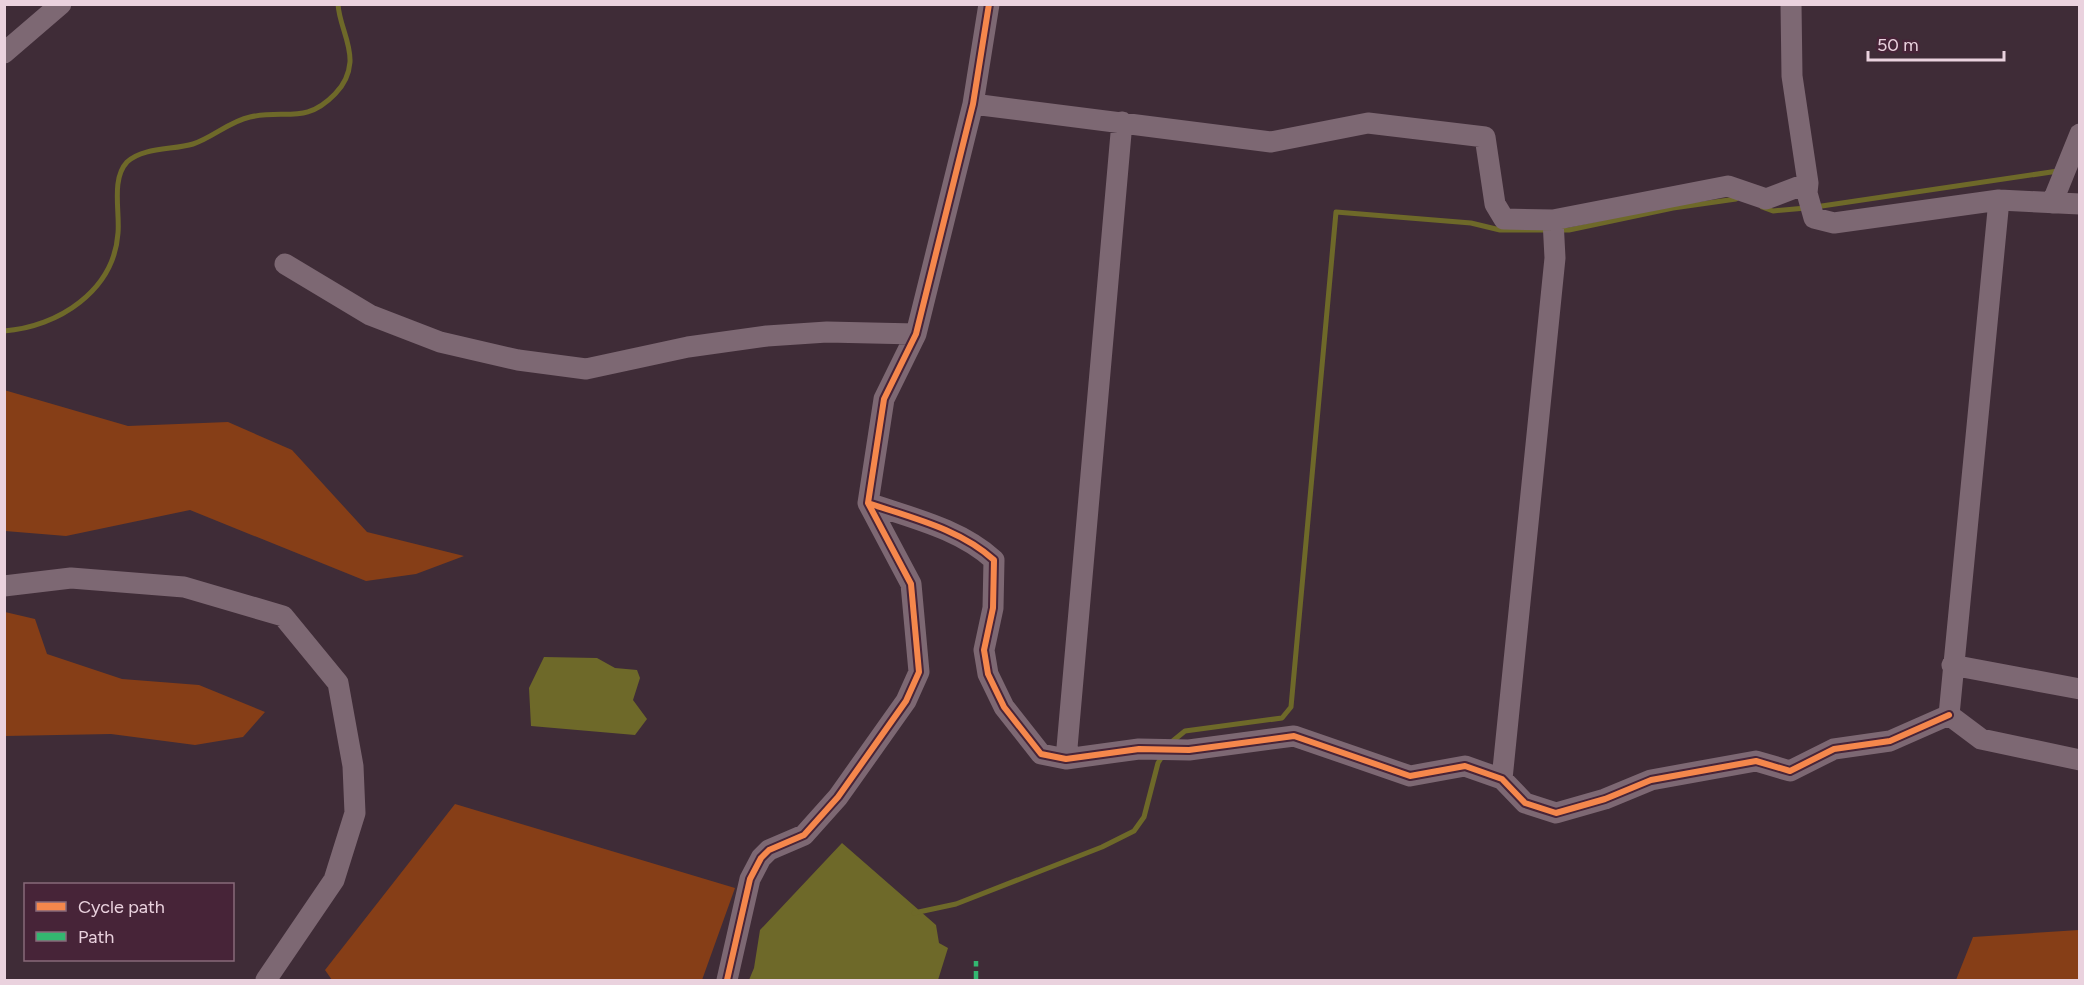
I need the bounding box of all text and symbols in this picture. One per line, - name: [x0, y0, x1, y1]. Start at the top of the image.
- scale bar: [1868, 24, 2004, 62]
- text: 50 m: [1877, 34, 1919, 56]
- legend: [24, 883, 234, 961]
- text: Cycle path: [78, 896, 165, 918]
- text: Path: [78, 926, 114, 948]

